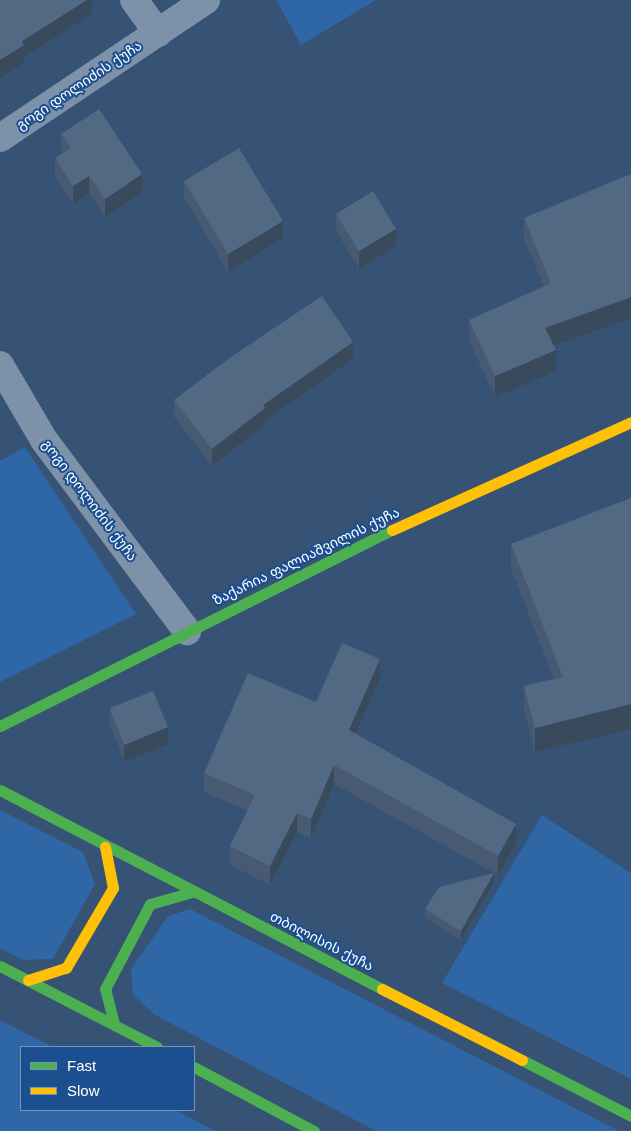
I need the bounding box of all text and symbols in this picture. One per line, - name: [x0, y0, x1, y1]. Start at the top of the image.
- street label: გოგი დოლიძის ქუჩა: [13, 37, 145, 133]
- street label: გოგი დოლიძის ქუჩა: [39, 436, 141, 564]
- street label: ზაქარია ფალიაშვილის ქუჩა: [210, 503, 402, 609]
- street label: თბილისის ქუჩა: [268, 908, 376, 974]
- legend: [20, 1046, 195, 1111]
- text: Fast: [67, 1057, 96, 1074]
- text: Slow: [67, 1082, 100, 1099]

